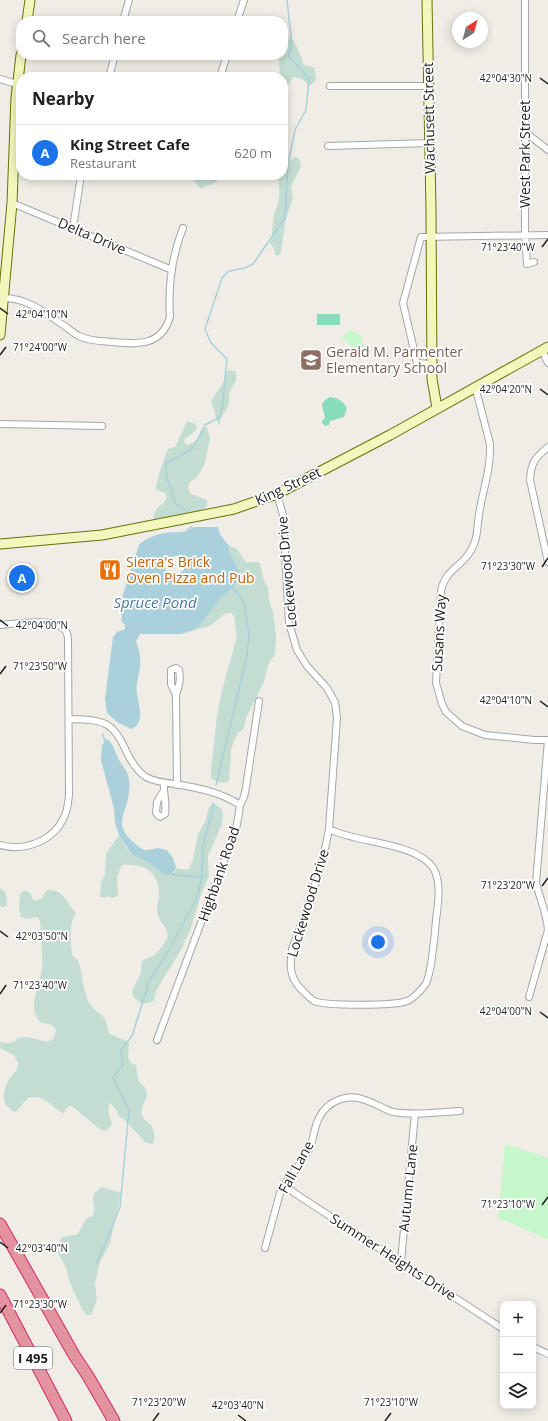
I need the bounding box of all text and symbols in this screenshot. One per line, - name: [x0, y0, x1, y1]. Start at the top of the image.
- north arrow: [452, 12, 488, 48]
- search box: [16, 16, 288, 60]
- icon: search: [30, 27, 52, 49]
- text: Search here: [62, 28, 146, 48]
- street label: Wachusett Street: [418, 62, 439, 174]
- text: 42°04'30"N: [480, 71, 532, 85]
- text: Nearby: [32, 87, 94, 110]
- street label: West Park Street: [515, 100, 534, 208]
- text: King Street Cafe: [70, 134, 190, 154]
- text: A: [41, 144, 49, 162]
- text: 620 m: [234, 144, 272, 162]
- text: Restaurant: [70, 154, 137, 172]
- street label: Delta Drive: [55, 213, 129, 258]
- text: 71°23'40"W: [481, 240, 536, 254]
- text: 42°04'10"N: [16, 307, 68, 321]
- text: 71°24'00"W: [13, 340, 68, 354]
- place label: Gerald M. Parmenter Elementary School: [326, 342, 463, 377]
- school or university icon: Gerald M. Parmenter Elementary School: [298, 347, 324, 373]
- text: 42°04'20"N: [480, 382, 532, 396]
- street label: King Street: [252, 462, 324, 509]
- street label: Lockewood Drive: [272, 515, 301, 629]
- place label: Sierra's Brick Oven Pizza and Pub: [126, 552, 255, 587]
- restaurant icon: Sierra's Brick Oven Pizza and Pub: [97, 557, 123, 583]
- text: 71°23'30"W: [481, 559, 536, 573]
- pin: A: [9, 563, 35, 593]
- water label: Spruce Pond: [113, 592, 197, 612]
- street label: Susans Way: [427, 593, 450, 672]
- text: 42°04'00"N: [16, 618, 68, 632]
- text: 71°23'50"W: [13, 659, 68, 673]
- text: 42°04'10"N: [480, 693, 532, 707]
- street label: Highbank Road: [193, 824, 244, 924]
- street label: Lockewood Drive: [282, 846, 333, 959]
- text: 71°23'20"W: [481, 878, 536, 892]
- text: 42°03'50"N: [16, 929, 68, 943]
- your location: [368, 932, 388, 952]
- text: 71°23'40"W: [13, 978, 68, 992]
- text: 42°04'00"N: [480, 1004, 532, 1018]
- street label: Fall Lane: [273, 1137, 318, 1196]
- street label: Autumn Lane: [393, 1143, 422, 1233]
- text: 71°23'10"W: [481, 1197, 536, 1211]
- street label: Summer Heights Drive: [327, 1209, 460, 1305]
- text: 42°03'40"N: [16, 1241, 68, 1255]
- text: 71°23'30"W: [13, 1297, 68, 1311]
- map controls: [500, 1301, 536, 1409]
- button: +: [500, 1301, 536, 1337]
- button: −: [500, 1337, 536, 1373]
- road number: I 495: [14, 1347, 52, 1369]
- button: layers: [500, 1373, 536, 1409]
- text: 71°23'20"W: [132, 1395, 187, 1409]
- text: 71°23'10"W: [364, 1395, 419, 1409]
- text: 42°03'40"N: [212, 1398, 264, 1412]

